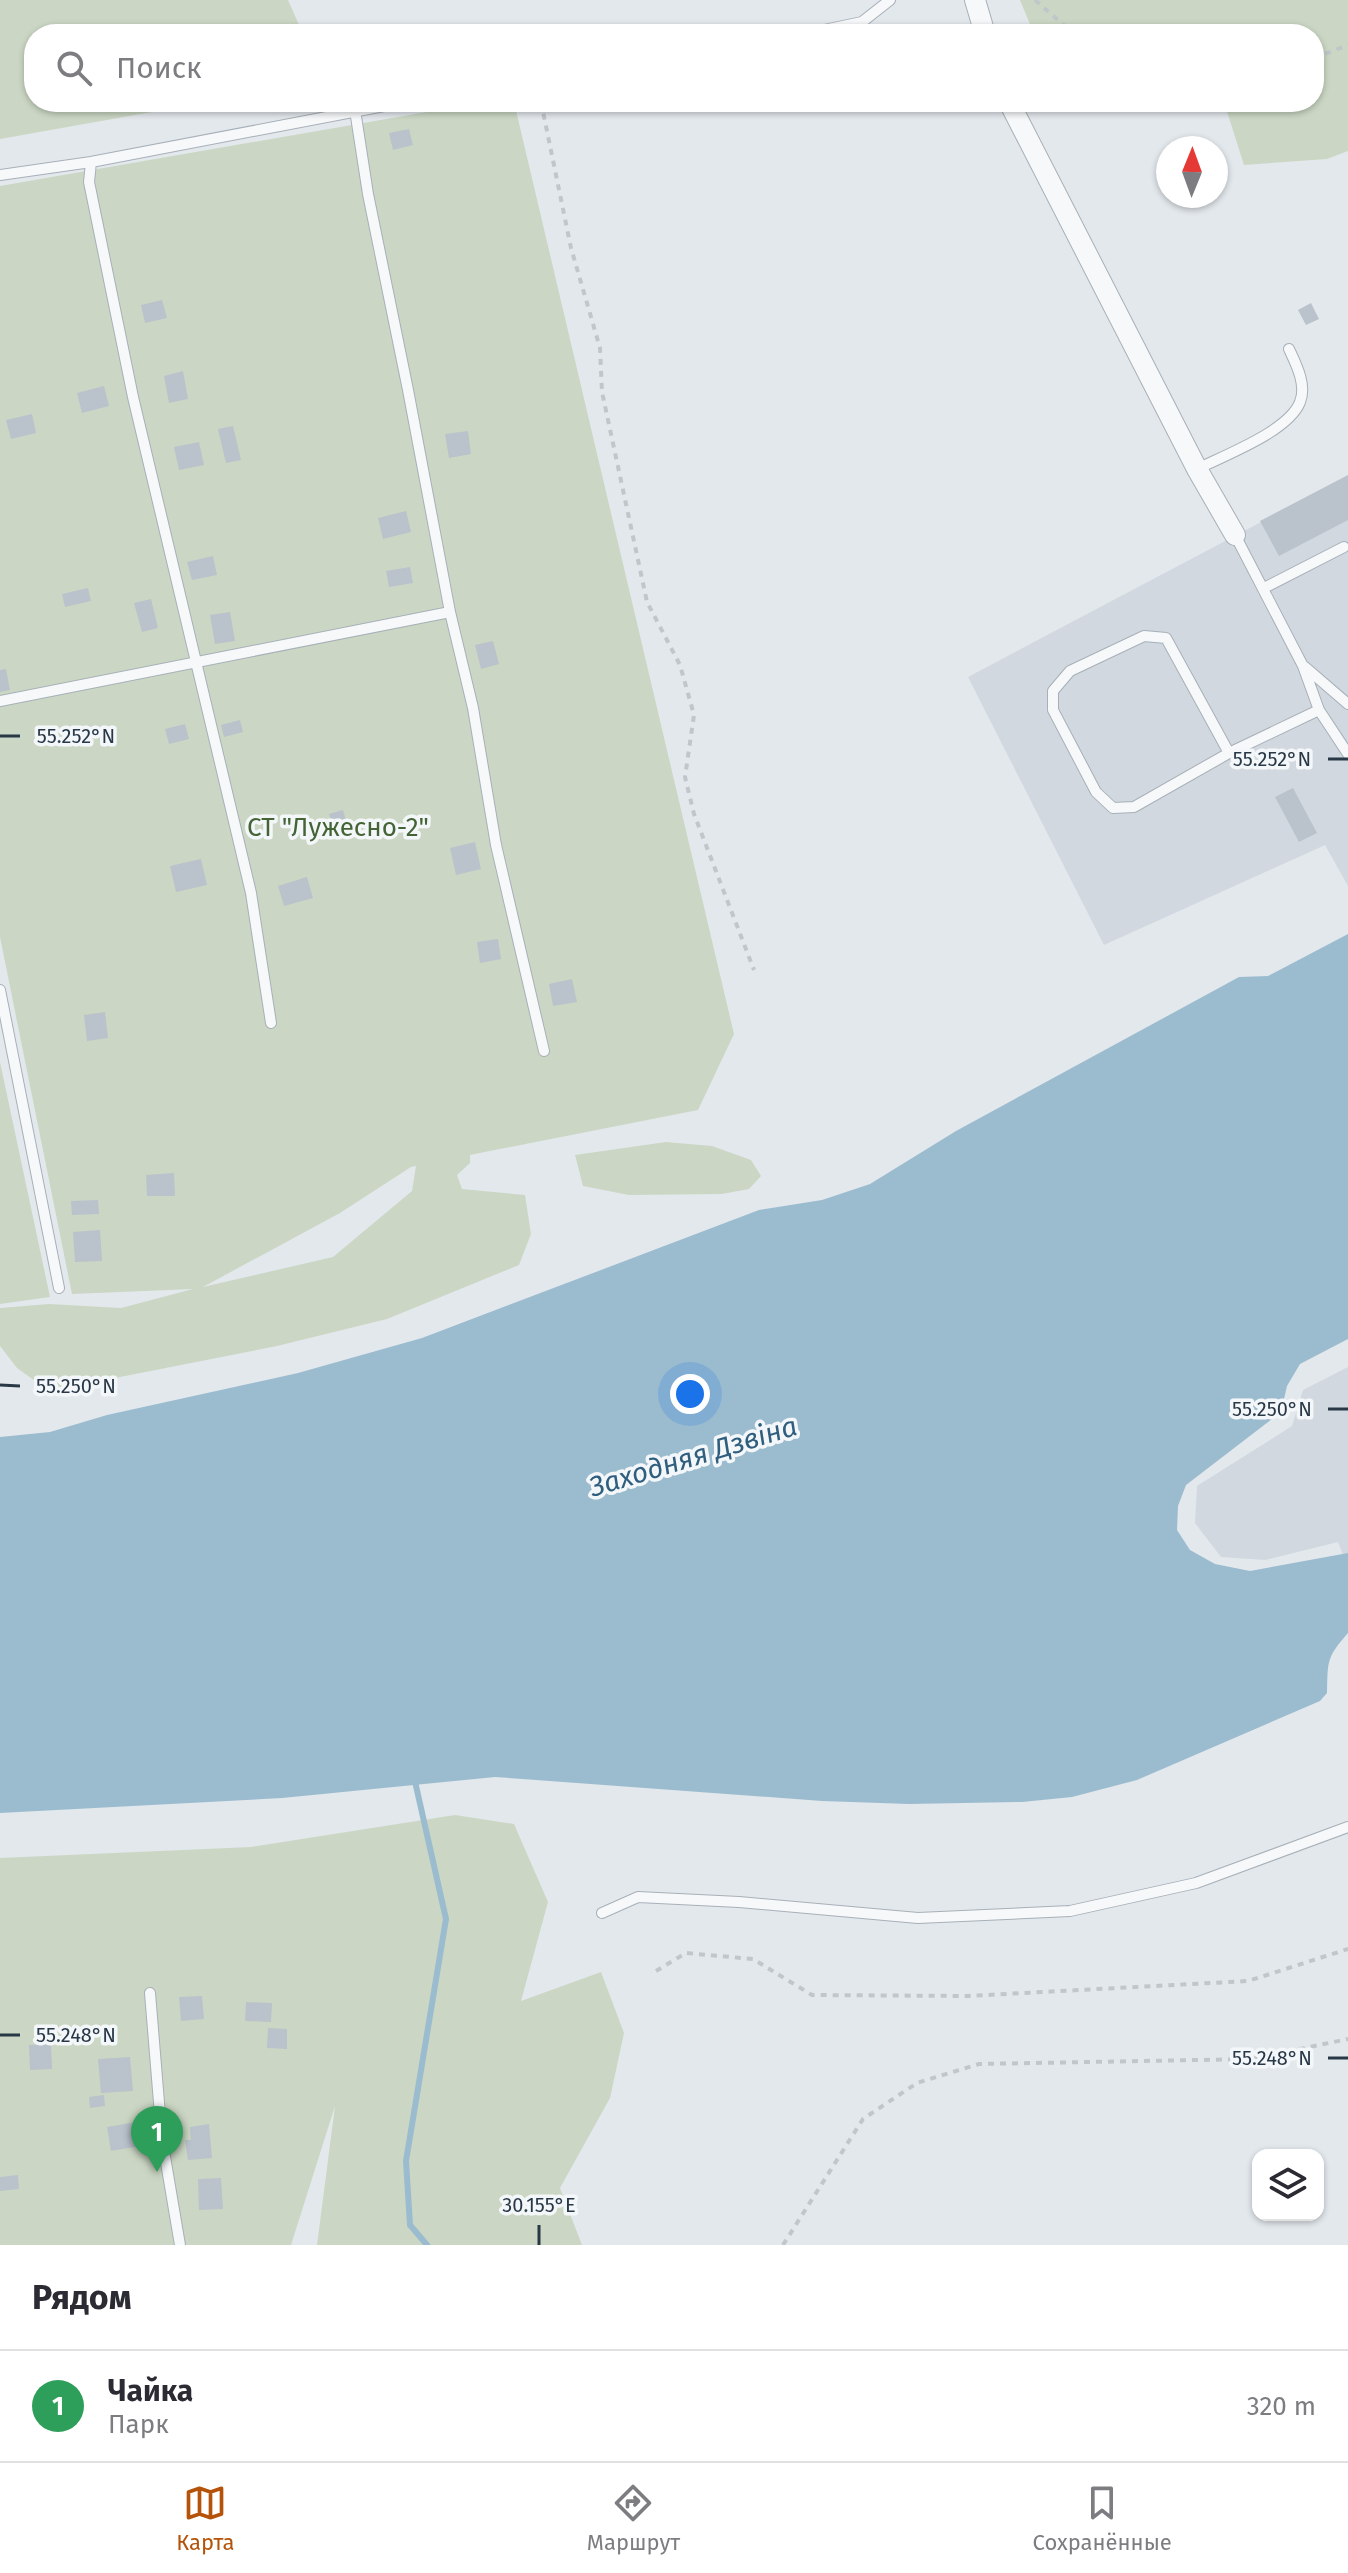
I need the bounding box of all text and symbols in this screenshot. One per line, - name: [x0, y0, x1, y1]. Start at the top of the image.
- search box: [24, 24, 1324, 112]
- icon: search: [52, 46, 96, 90]
- text: Поиск: [116, 50, 202, 86]
- north arrow: [1156, 136, 1228, 208]
- text: 55.252°N: [37, 724, 115, 748]
- text: 55.252°N: [1233, 747, 1311, 771]
- park label: СТ "Лужесно-2": [247, 812, 429, 843]
- text: 55.250°N: [36, 1374, 116, 1398]
- your location: [670, 1374, 710, 1414]
- text: 55.250°N: [1232, 1397, 1312, 1421]
- water label: Заходняя Дзвіна: [584, 1409, 801, 1504]
- text: 55.248°N: [36, 2023, 116, 2047]
- text: 55.248°N: [1232, 2046, 1312, 2070]
- pin: 1: [131, 2106, 183, 2172]
- map controls: [1252, 2149, 1324, 2221]
- button: layers: [1252, 2149, 1324, 2221]
- text: 30.155°E: [502, 2193, 576, 2217]
- text: Рядом: [32, 2277, 131, 2318]
- text: Чайка: [108, 2373, 193, 2409]
- text: 1: [52, 2391, 64, 2422]
- text: 320 m: [1247, 2391, 1316, 2422]
- text: Парк: [108, 2409, 169, 2440]
- tab: Карта: [176, 2481, 234, 2556]
- tab: Маршрут: [587, 2481, 680, 2556]
- tab: Сохранённые: [1033, 2481, 1172, 2556]

